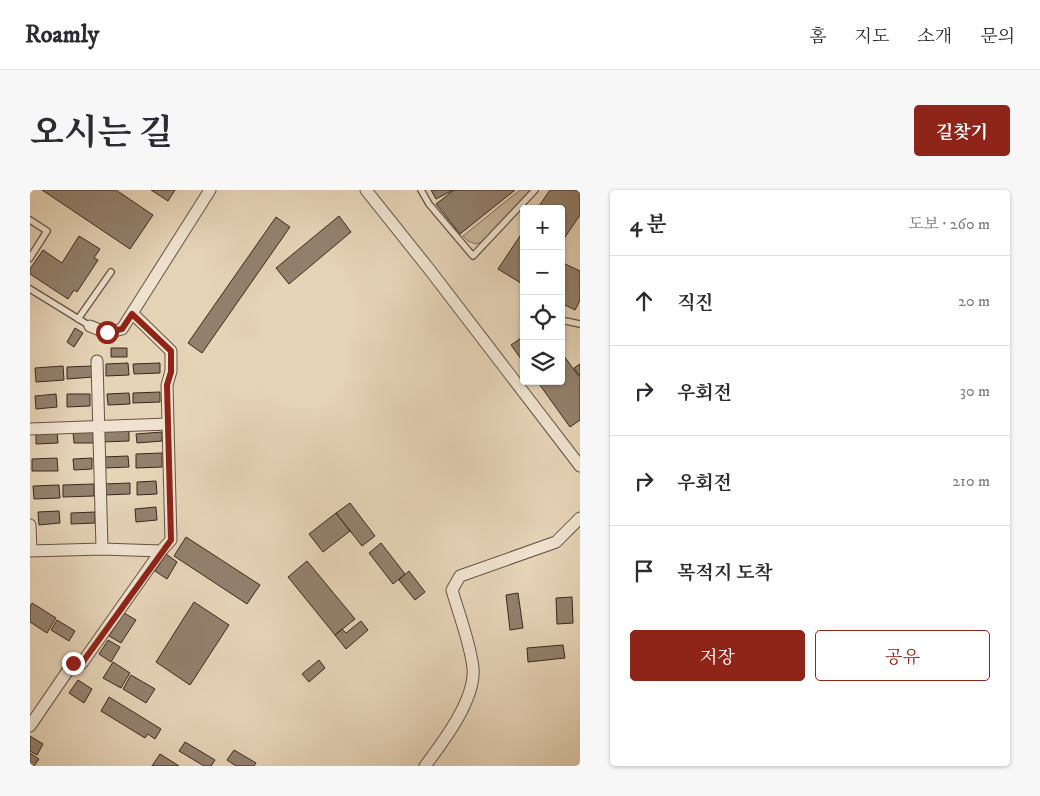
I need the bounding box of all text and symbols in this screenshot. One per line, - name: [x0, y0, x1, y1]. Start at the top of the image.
- text: Roamly: [25, 20, 99, 50]
- text: 홈: [809, 26, 827, 48]
- text: 지도: [855, 26, 889, 48]
- text: 소개: [917, 26, 952, 48]
- text: 문의: [980, 26, 1015, 48]
- button: 길찾기: [914, 105, 1010, 156]
- text: 오시는 길: [30, 112, 173, 156]
- map controls: [520, 205, 565, 385]
- button: +: [520, 205, 565, 250]
- text: 4 분: [630, 212, 667, 238]
- text: 도보 · 260 m: [908, 214, 990, 234]
- button: −: [520, 250, 565, 295]
- icon: ahead: [630, 287, 658, 315]
- text: 20 m: [958, 291, 990, 311]
- text: 직진: [677, 292, 714, 315]
- button: locate: [520, 295, 565, 340]
- route start: [96, 321, 119, 344]
- button: layers: [520, 340, 565, 385]
- icon: right: [630, 377, 658, 405]
- text: 30 m: [960, 381, 990, 401]
- text: 우회전: [677, 382, 732, 405]
- icon: right: [630, 467, 658, 495]
- text: 210 m: [952, 471, 990, 491]
- text: 우회전: [677, 472, 732, 495]
- icon: arrive: [630, 557, 658, 585]
- text: 목적지 도착: [677, 562, 773, 585]
- button: 저장: [630, 630, 805, 681]
- button: 공유: [815, 630, 990, 681]
- route end: [62, 652, 85, 675]

